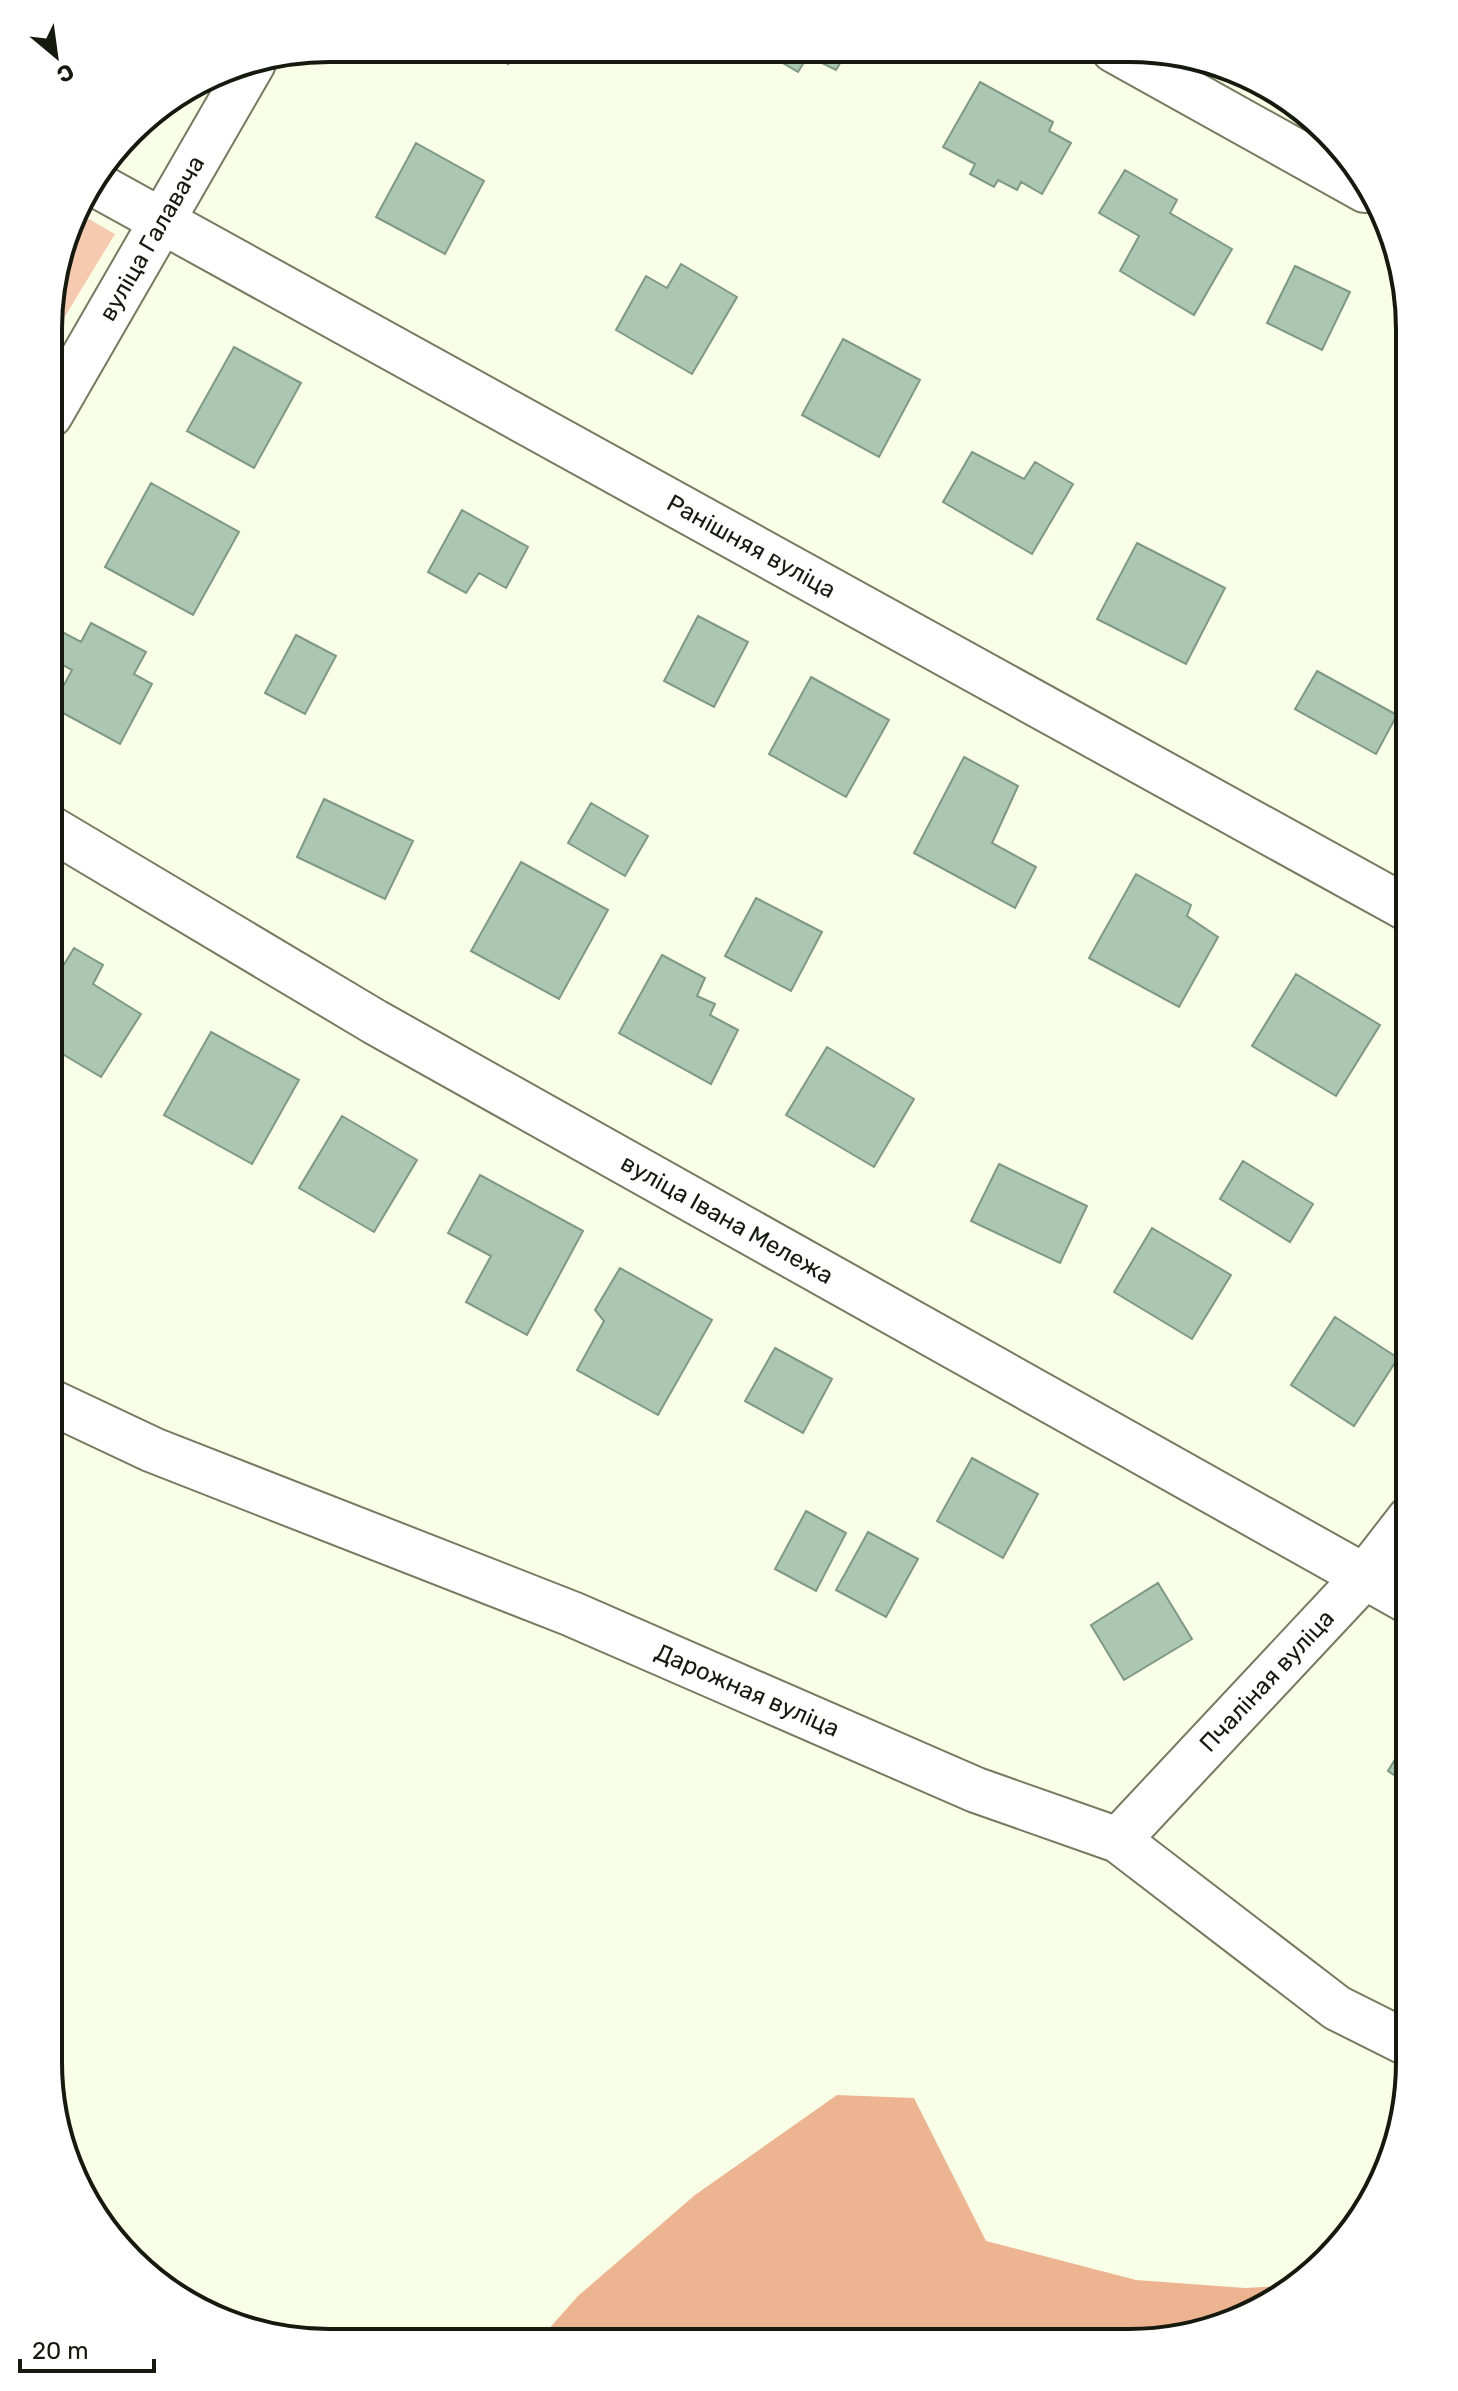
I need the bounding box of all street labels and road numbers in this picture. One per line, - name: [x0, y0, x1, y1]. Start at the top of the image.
- street label: вуліца Галавача: [93, 151, 210, 326]
- street label: Ранішняя вуліца: [662, 489, 841, 604]
- street label: вуліца Івана Мележа: [616, 1149, 838, 1290]
- street label: Пчаліная вуліца: [1194, 1604, 1340, 1758]
- street label: Дарожная вуліца: [651, 1638, 844, 1743]

